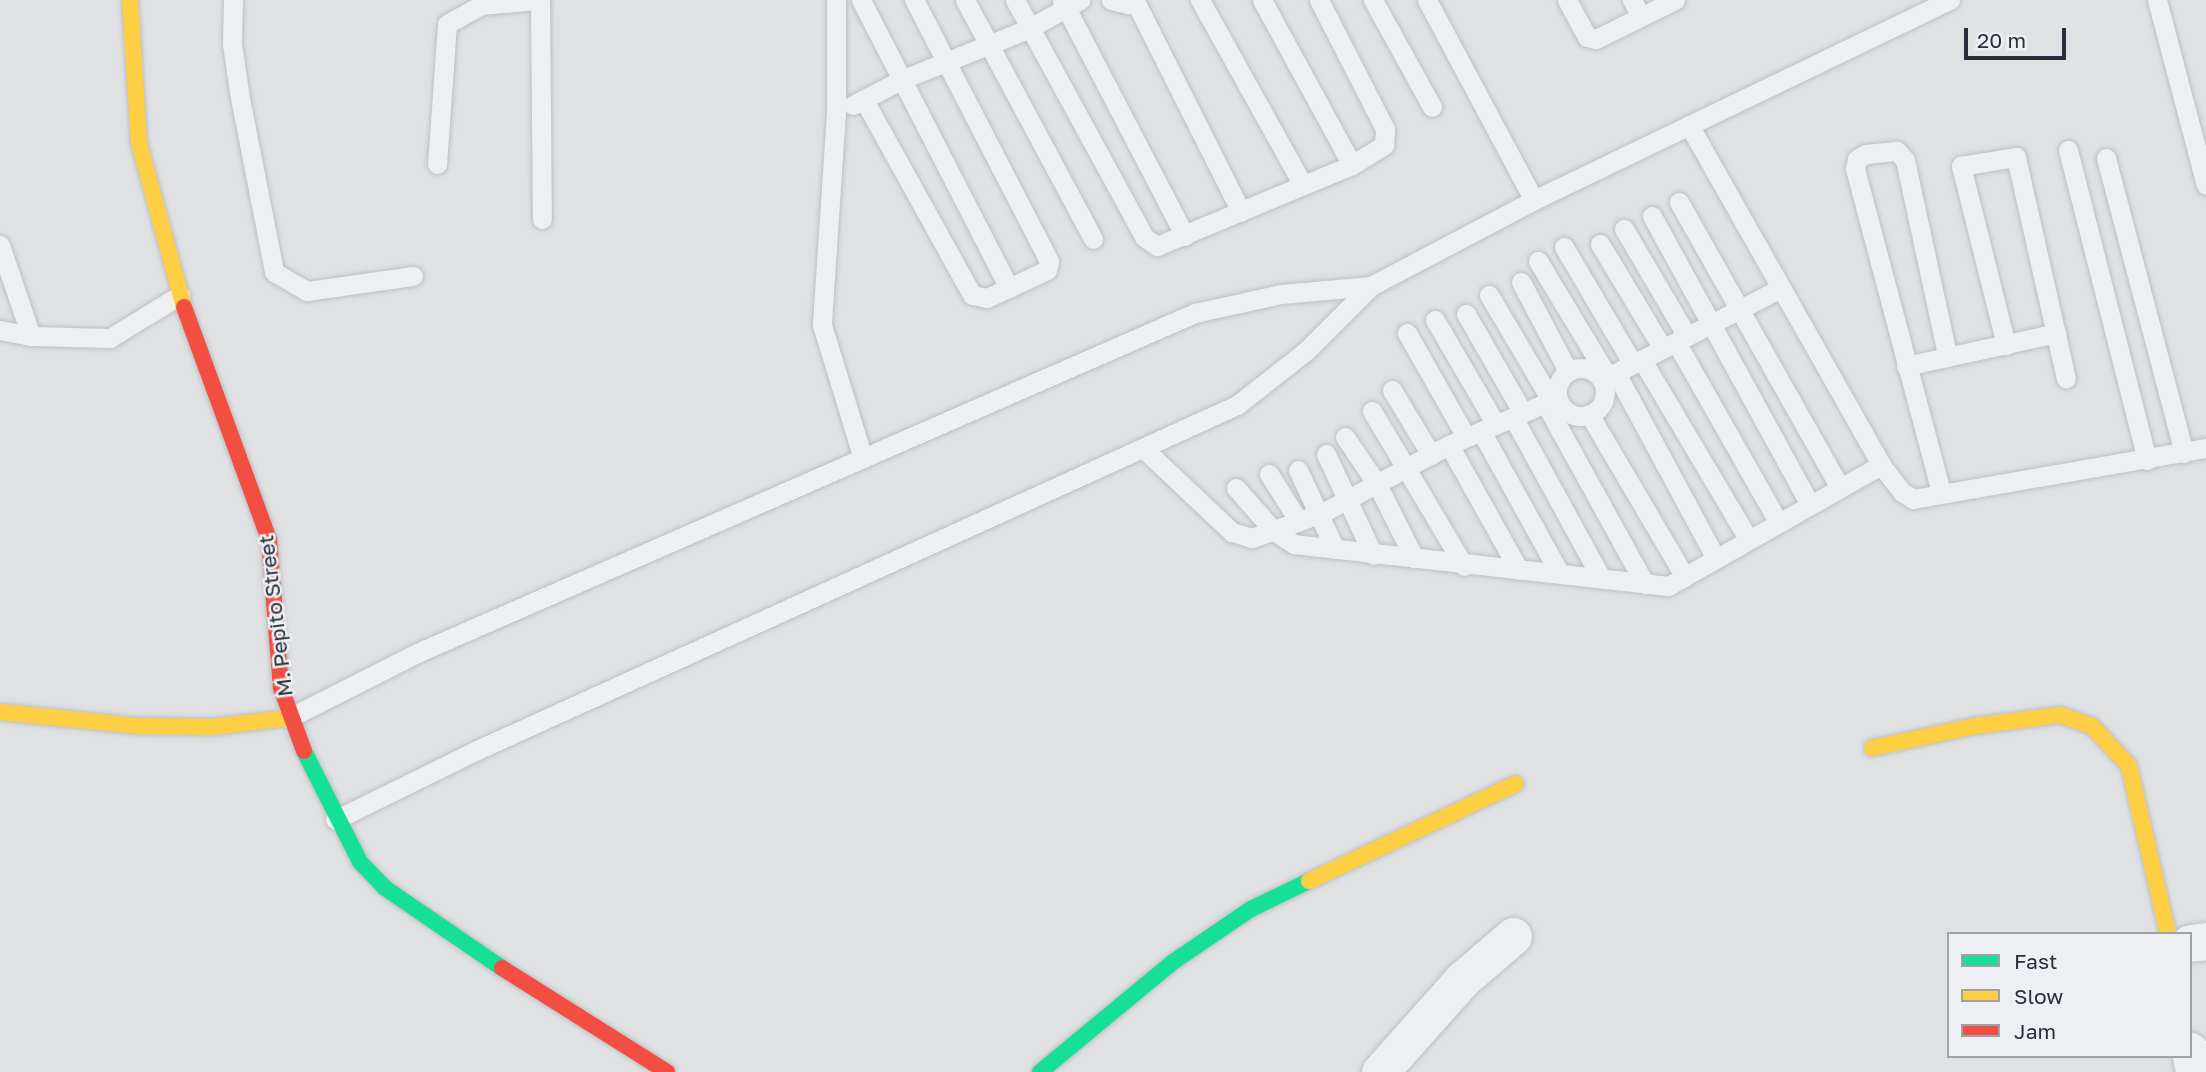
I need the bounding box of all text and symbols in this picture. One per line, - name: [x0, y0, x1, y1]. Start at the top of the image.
- scale bar: [1968, 14, 2070, 58]
- text: 20 m: [1977, 27, 2026, 53]
- street label: M. Pepito Street: [253, 534, 297, 698]
- legend: [1947, 932, 2192, 1058]
- text: Fast: [2014, 948, 2057, 974]
- text: Slow: [2014, 983, 2063, 1009]
- text: Jam: [2014, 1018, 2056, 1044]

